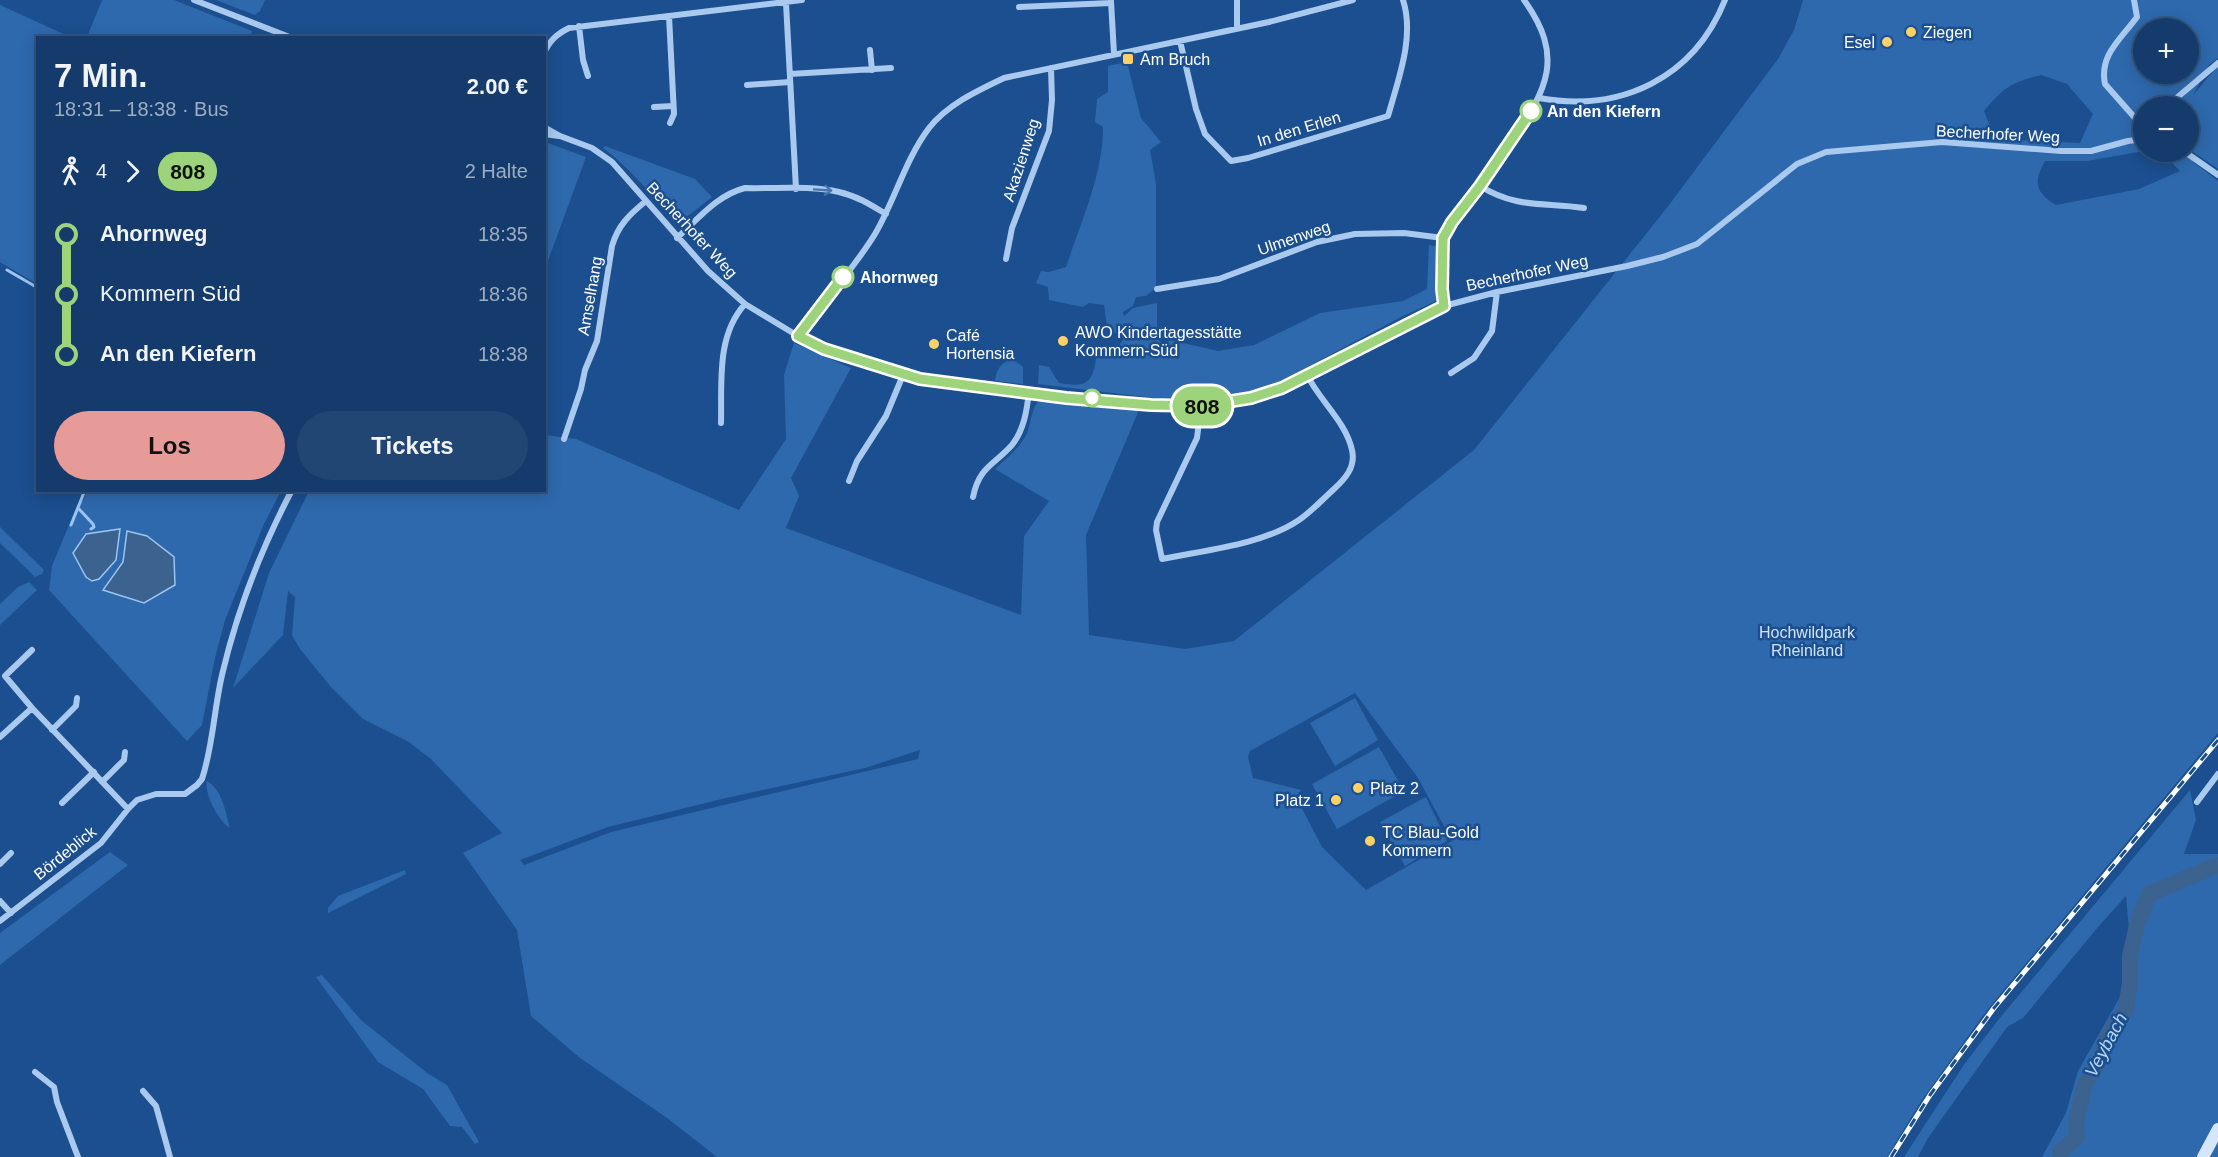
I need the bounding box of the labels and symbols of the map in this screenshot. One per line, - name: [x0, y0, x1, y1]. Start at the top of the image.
- place label: Ziegen: [1923, 24, 1972, 41]
- marker: Ziegen: [1904, 25, 1918, 39]
- place label: Esel: [1844, 34, 1875, 51]
- marker: Esel: [1880, 35, 1894, 49]
- place label: Am Bruch: [1140, 51, 1210, 68]
- marker: Am Bruch: [1121, 52, 1135, 66]
- marker: An den Kiefern: [1520, 100, 1542, 122]
- place label: An den Kiefern: [1547, 103, 1661, 120]
- street label: In den Erlen: [1255, 108, 1343, 150]
- street label: Akazienweg: [1000, 116, 1042, 204]
- street label: Becherhofer Weg: [1936, 122, 2060, 146]
- street label: Becherhofer Weg: [643, 179, 741, 281]
- one-way arrow: [812, 185, 832, 196]
- street label: Ulmenweg: [1255, 218, 1333, 258]
- street label: Becherhofer Weg: [1464, 252, 1590, 294]
- street label: Amselhang: [575, 255, 605, 337]
- marker: Ahornweg: [832, 266, 854, 288]
- place label: Ahornweg: [860, 269, 938, 286]
- place label: AWO Kindertagesstätte Kommern-Süd: [1075, 324, 1242, 359]
- place label: Café Hortensia: [946, 327, 1015, 362]
- marker: AWO Kindertagesstätte Kommern-Süd: [1056, 334, 1070, 348]
- marker: Café Hortensia: [927, 337, 941, 351]
- line badge: 808: [1168, 386, 1236, 426]
- unlabelled marker: [1083, 389, 1101, 407]
- park label: Hochwildpark Rheinland: [1759, 624, 1856, 659]
- place label: Platz 2: [1370, 780, 1419, 797]
- marker: Platz 2: [1351, 781, 1365, 795]
- place label: Platz 1: [1275, 792, 1324, 809]
- marker: Platz 1: [1329, 793, 1343, 807]
- street label: Bördeblick: [31, 822, 100, 883]
- place label: TC Blau-Gold Kommern: [1382, 824, 1479, 859]
- marker: TC Blau-Gold Kommern: [1363, 834, 1377, 848]
- water label: Veybach: [2081, 1010, 2131, 1080]

